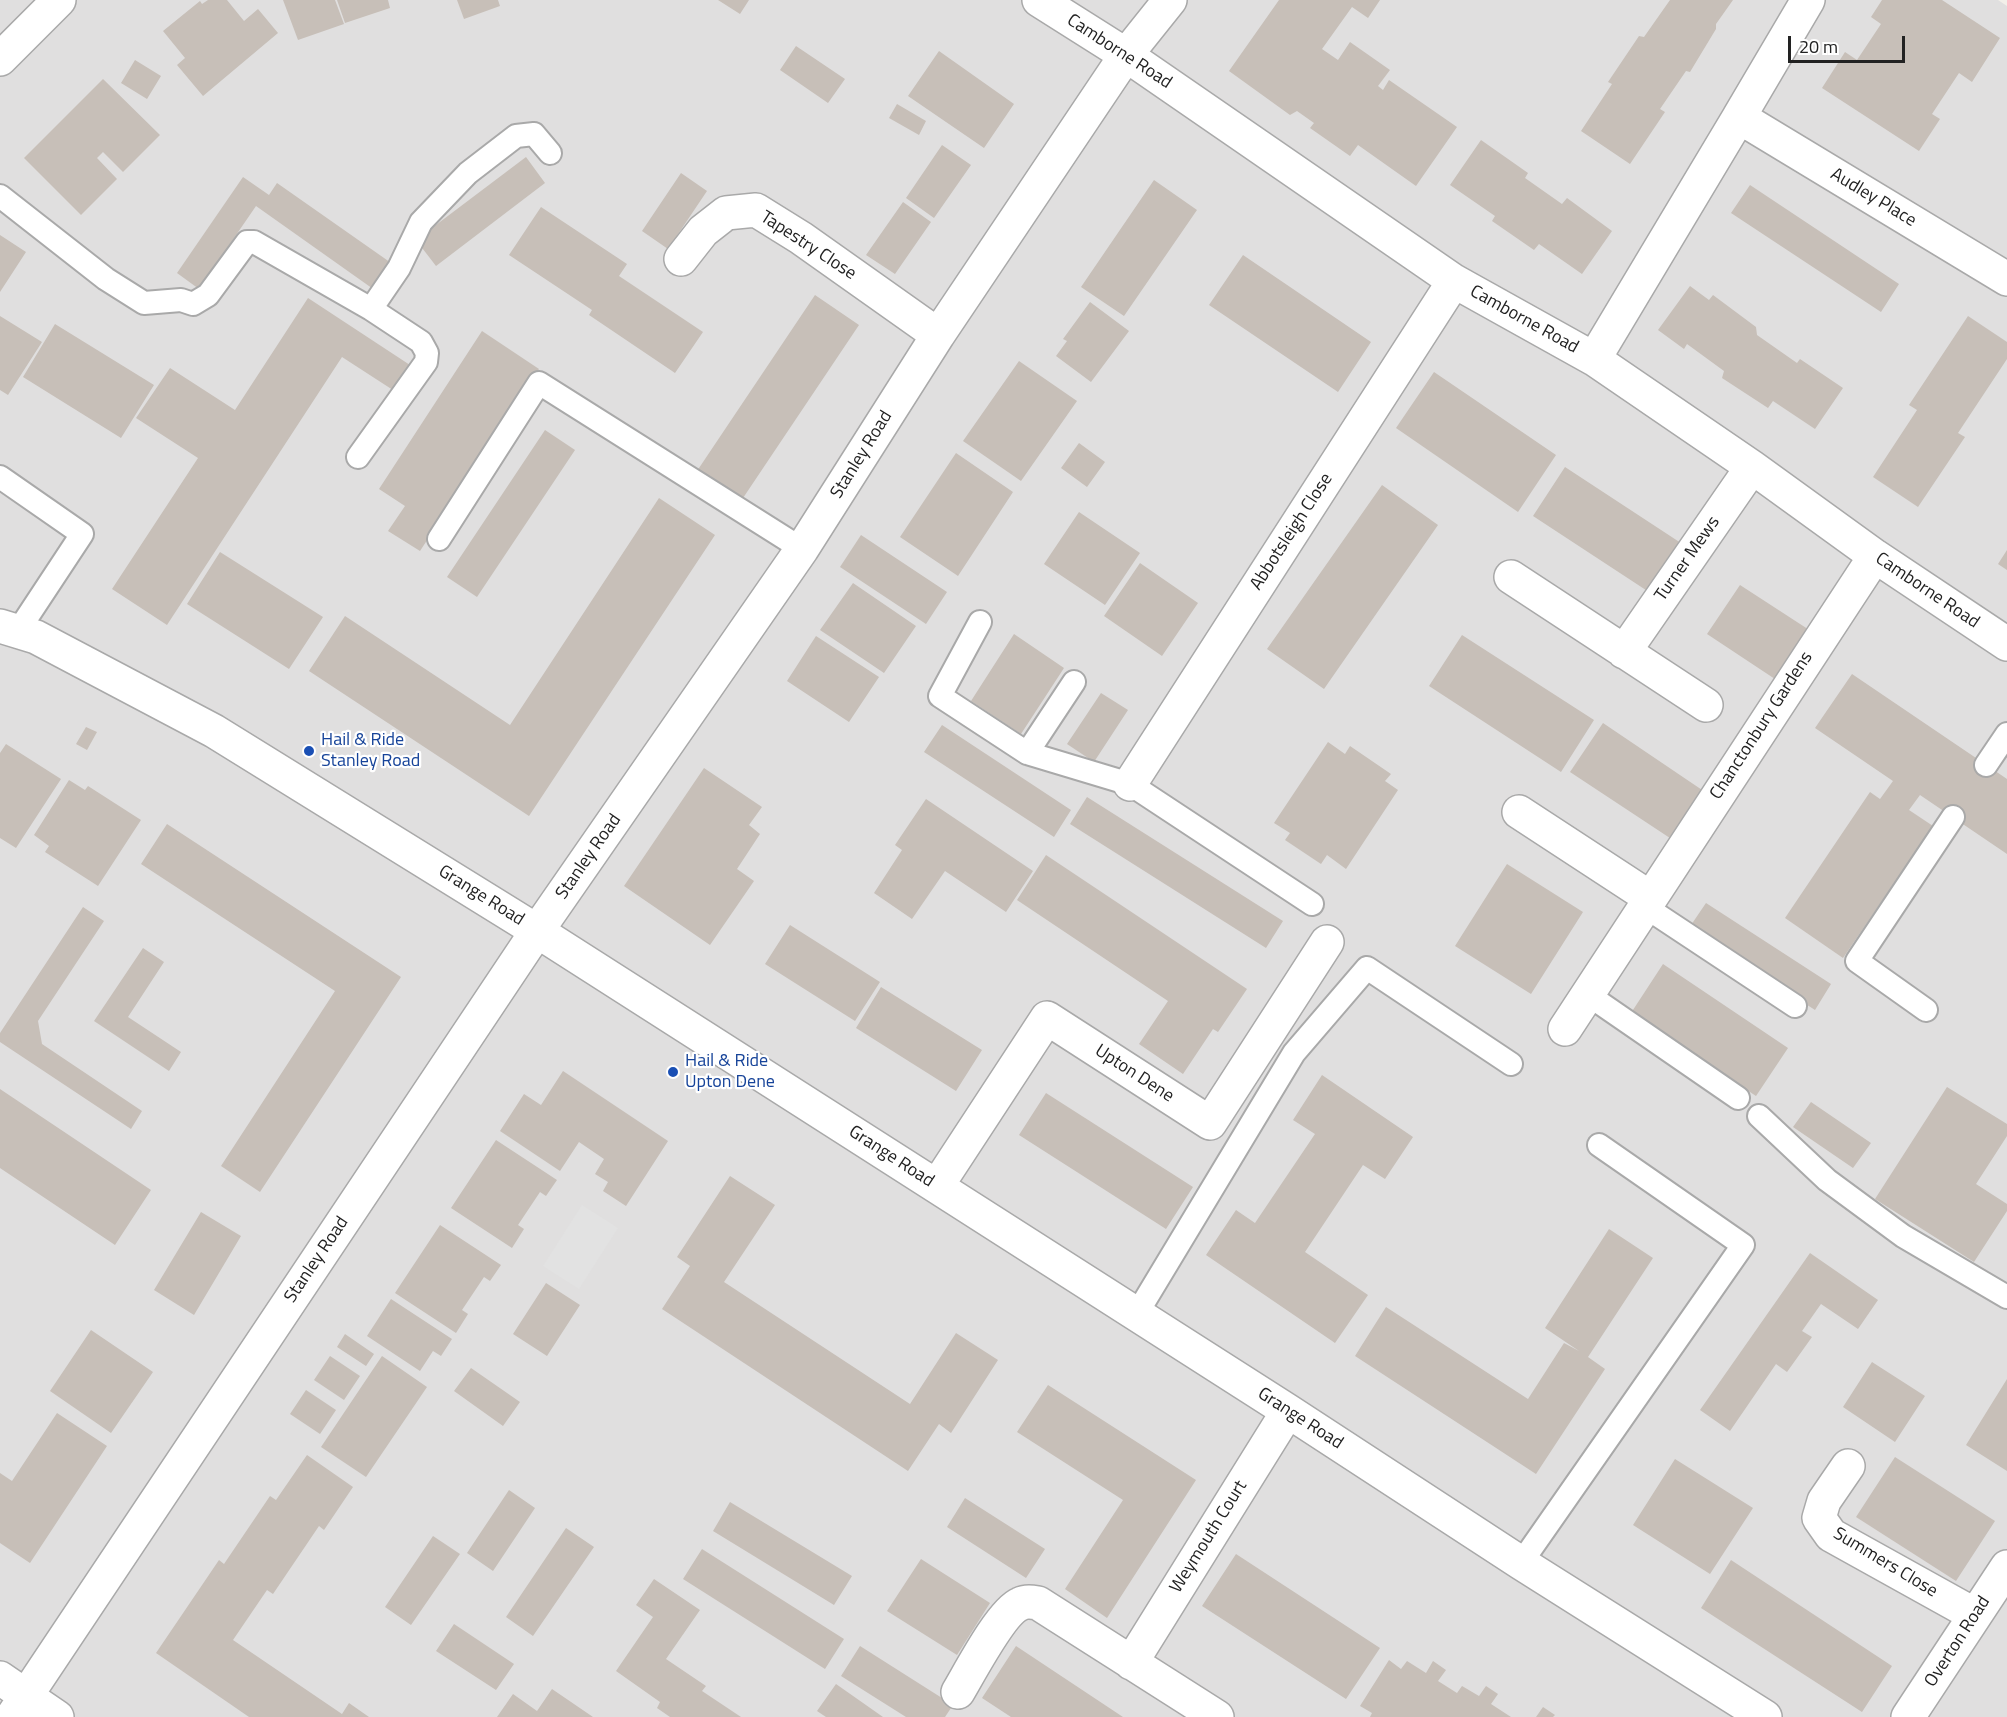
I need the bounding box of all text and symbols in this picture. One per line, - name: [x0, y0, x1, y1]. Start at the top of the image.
- street label: Camborne Road: [1062, 10, 1176, 94]
- scale bar: [1791, 24, 1908, 62]
- text: 20 m: [1799, 33, 1838, 60]
- street label: Audley Place: [1826, 164, 1920, 232]
- street label: Tapestry Close: [756, 207, 860, 285]
- street label: Camborne Road: [1466, 281, 1582, 359]
- street label: Stanley Road: [827, 407, 897, 503]
- street label: Abbotsleigh Close: [1246, 470, 1338, 594]
- street label: Turner Mews: [1651, 512, 1725, 606]
- street label: Camborne Road: [1871, 548, 1983, 634]
- street label: Chanctonbury Gardens: [1706, 648, 1818, 804]
- place label: Hail & Ride Stanley Road: [321, 730, 420, 772]
- marker: Hail & Ride Stanley Road: [302, 744, 316, 758]
- street label: Stanley Road: [552, 810, 626, 904]
- street label: Grange Road: [434, 861, 528, 931]
- street label: Upton Dene: [1090, 1040, 1178, 1108]
- place label: Hail & Ride Upton Dene: [685, 1051, 775, 1094]
- marker: Hail & Ride Upton Dene: [666, 1065, 680, 1079]
- street label: Grange Road: [844, 1121, 938, 1193]
- street label: Stanley Road: [280, 1213, 354, 1307]
- street label: Grange Road: [1253, 1383, 1347, 1455]
- street label: Weymouth Court: [1166, 1477, 1252, 1597]
- street label: Summers Close: [1829, 1523, 1941, 1603]
- street label: Overton Road: [1921, 1592, 1995, 1692]

